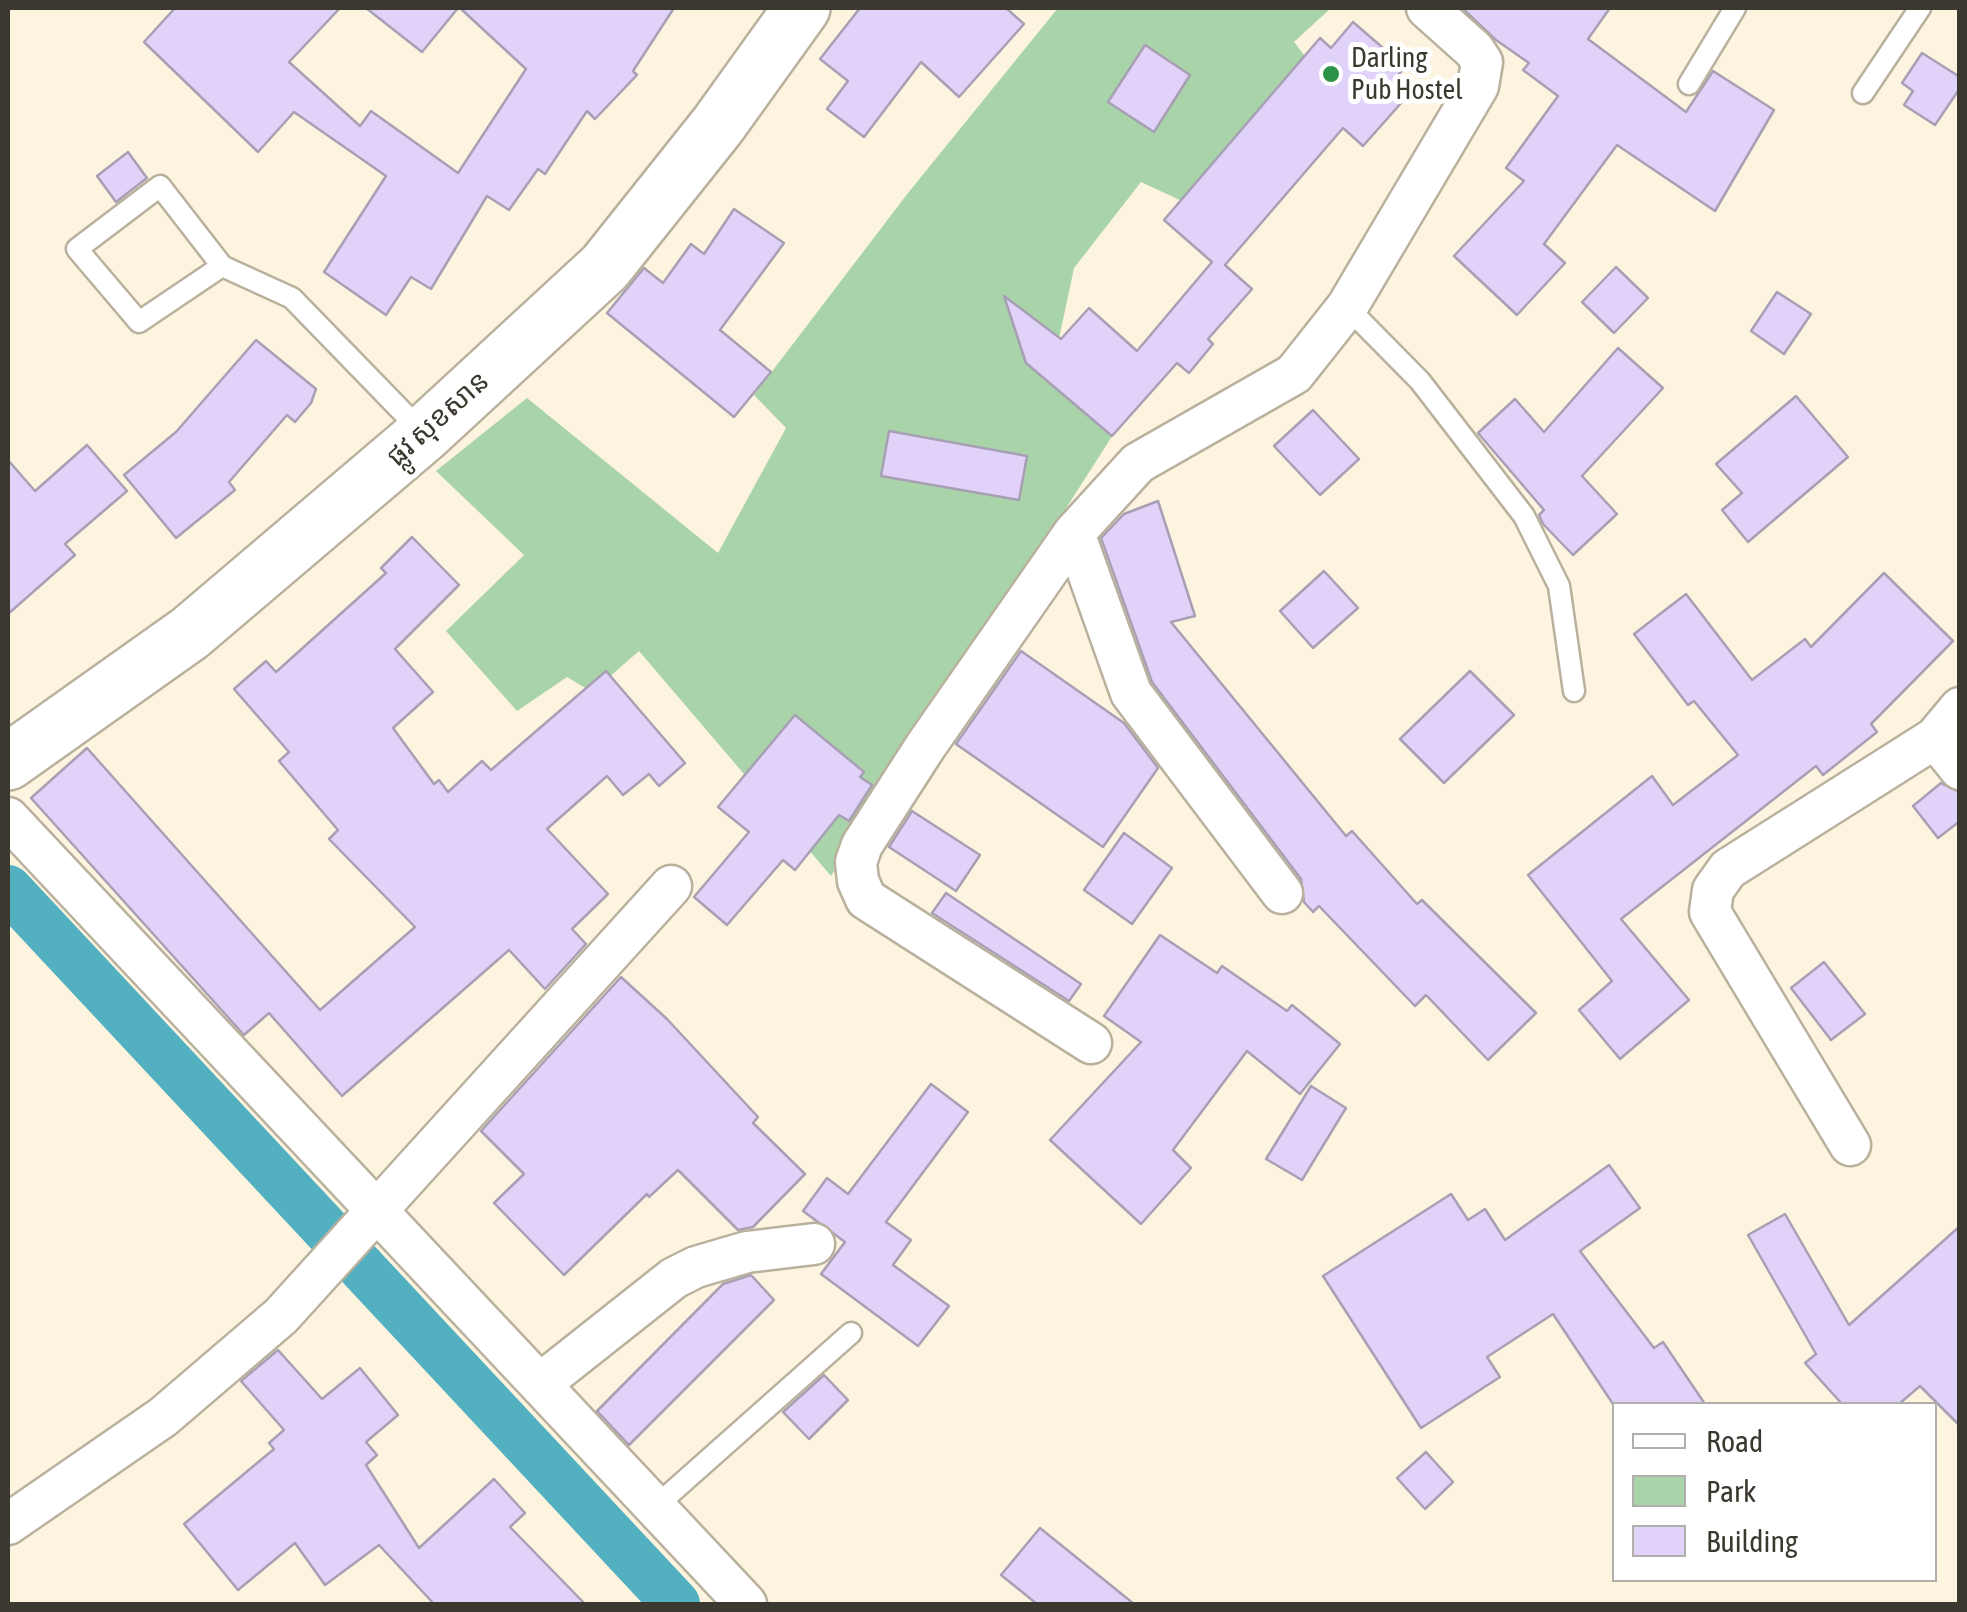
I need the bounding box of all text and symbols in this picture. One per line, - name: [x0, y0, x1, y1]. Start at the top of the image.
- place label: Darling Pub Hostel: [1351, 41, 1463, 107]
- marker: Darling Pub Hostel: [1320, 63, 1342, 85]
- street label: ផ្លូវ សុខសាន: [380, 364, 496, 474]
- legend: [1612, 1402, 1937, 1582]
- text: Road: [1706, 1424, 1763, 1458]
- text: Park: [1706, 1474, 1756, 1508]
- text: Building: [1706, 1524, 1798, 1558]

